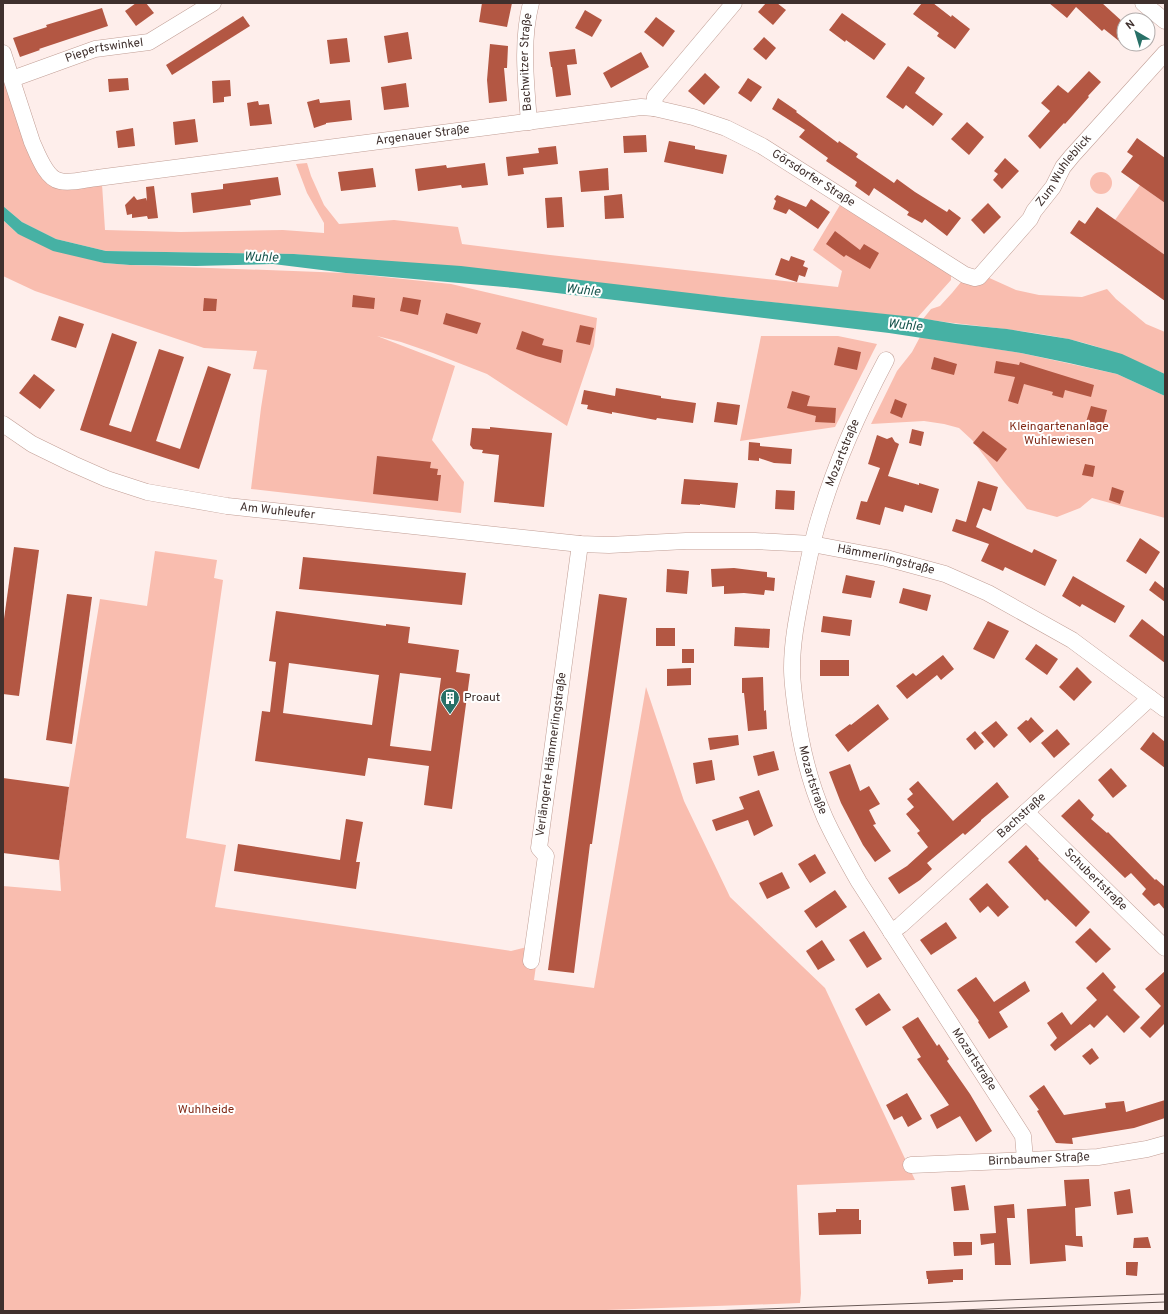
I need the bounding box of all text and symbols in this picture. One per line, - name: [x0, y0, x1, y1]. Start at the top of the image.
- street label: Bachwitzer Straße: [517, 12, 537, 112]
- north arrow: [1116, 12, 1156, 52]
- text: N: [1123, 17, 1138, 33]
- street label: Piepertswinkel: [63, 35, 144, 67]
- street label: Argenauer Straße: [375, 121, 471, 150]
- street label: Zum Wuhleblick: [1032, 131, 1095, 210]
- street label: Görsdorfer Straße: [768, 146, 858, 211]
- water label: Wuhle: [243, 249, 279, 267]
- water label: Wuhle: [565, 281, 601, 301]
- water label: Wuhle: [887, 316, 923, 336]
- street label: Mozartstraße: [822, 417, 864, 489]
- park label: Kleingartenanlage Wuhlewiesen: [1009, 419, 1109, 449]
- street label: Am Wuhleufer: [239, 499, 316, 523]
- street label: Hämmerlingstraße: [836, 541, 936, 579]
- street label: Verlängerte Hämmerlingstraße: [533, 671, 571, 838]
- building icon: Proaut: [439, 687, 461, 715]
- place label: Proaut: [464, 690, 500, 706]
- street label: Mozartstraße: [794, 744, 831, 817]
- street label: Bachstraße: [994, 789, 1050, 842]
- street label: Schubertstraße: [1060, 845, 1131, 914]
- street label: Mozartstraße: [948, 1025, 1000, 1094]
- park label: Wuhlheide: [178, 1102, 234, 1118]
- street label: Birnbaumer Straße: [988, 1149, 1090, 1170]

